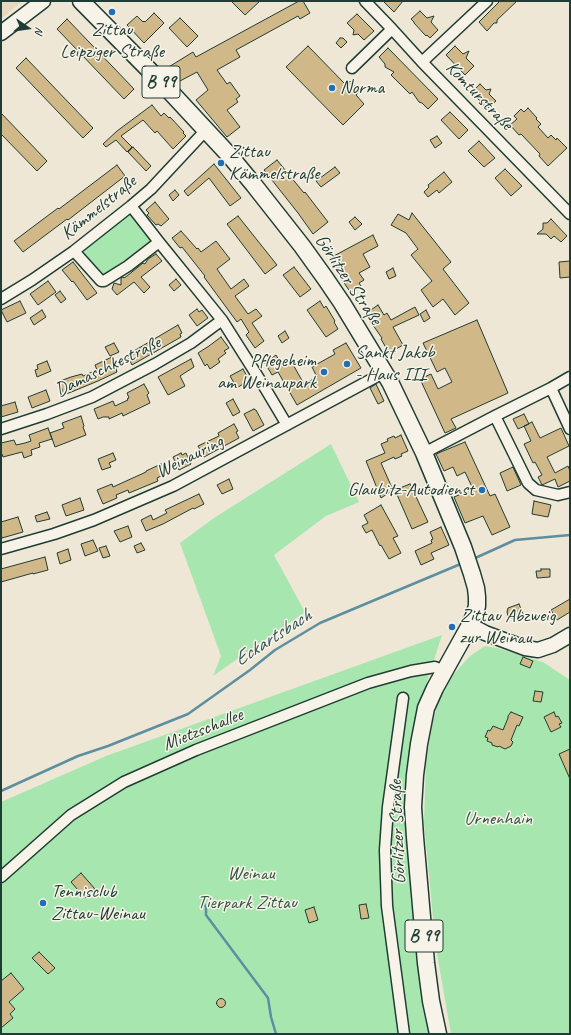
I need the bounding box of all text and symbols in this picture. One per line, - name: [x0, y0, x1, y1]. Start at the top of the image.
- marker: Zittau Leipziger Straße: [107, 7, 117, 17]
- north arrow: [8, 8, 48, 48]
- place label: Zittau Leipziger Straße: [60, 19, 164, 63]
- text: N: [32, 26, 47, 36]
- street label: Komturstraße: [441, 57, 517, 135]
- road number: B 99: [142, 66, 180, 98]
- place label: Norma: [340, 77, 384, 99]
- marker: Norma: [327, 83, 337, 93]
- place label: Zittau Kämmelstraße: [229, 141, 319, 185]
- marker: Zittau Kämmelstraße: [216, 158, 226, 168]
- street label: Kämmelstraße: [57, 171, 141, 245]
- street label: Görlitzer Straße: [309, 230, 387, 330]
- street label: Damaschkestraße: [51, 332, 165, 402]
- place label: Sankt Jakob - Haus III: [355, 342, 435, 386]
- place label: Pflegeheim am Weinaupark: [217, 350, 316, 394]
- marker: Sankt Jakob - Haus III: [342, 359, 352, 369]
- marker: Pflegeheim am Weinaupark: [319, 367, 329, 377]
- street label: Weinauring: [152, 430, 228, 484]
- place label: Glaubitz-Autodienst: [348, 479, 474, 501]
- marker: Glaubitz-Autodienst: [477, 485, 487, 495]
- water label: Eckartsbach: [230, 604, 316, 672]
- place label: Zittau Abzweig zur Weinau: [460, 605, 555, 649]
- marker: Zittau Abzweig zur Weinau: [447, 622, 457, 632]
- street label: Mietzschallee: [160, 704, 246, 756]
- street label: Görlitzer Straße: [385, 780, 411, 884]
- park label: Urnenhain: [464, 808, 532, 830]
- park label: Weinau: [228, 863, 274, 885]
- place label: Tennisclub Zittau-Weinau: [51, 881, 145, 925]
- park label: Tierpark Zittau: [197, 892, 297, 914]
- marker: Tennisclub Zittau-Weinau: [38, 898, 48, 908]
- road number: B 99: [405, 920, 443, 952]

